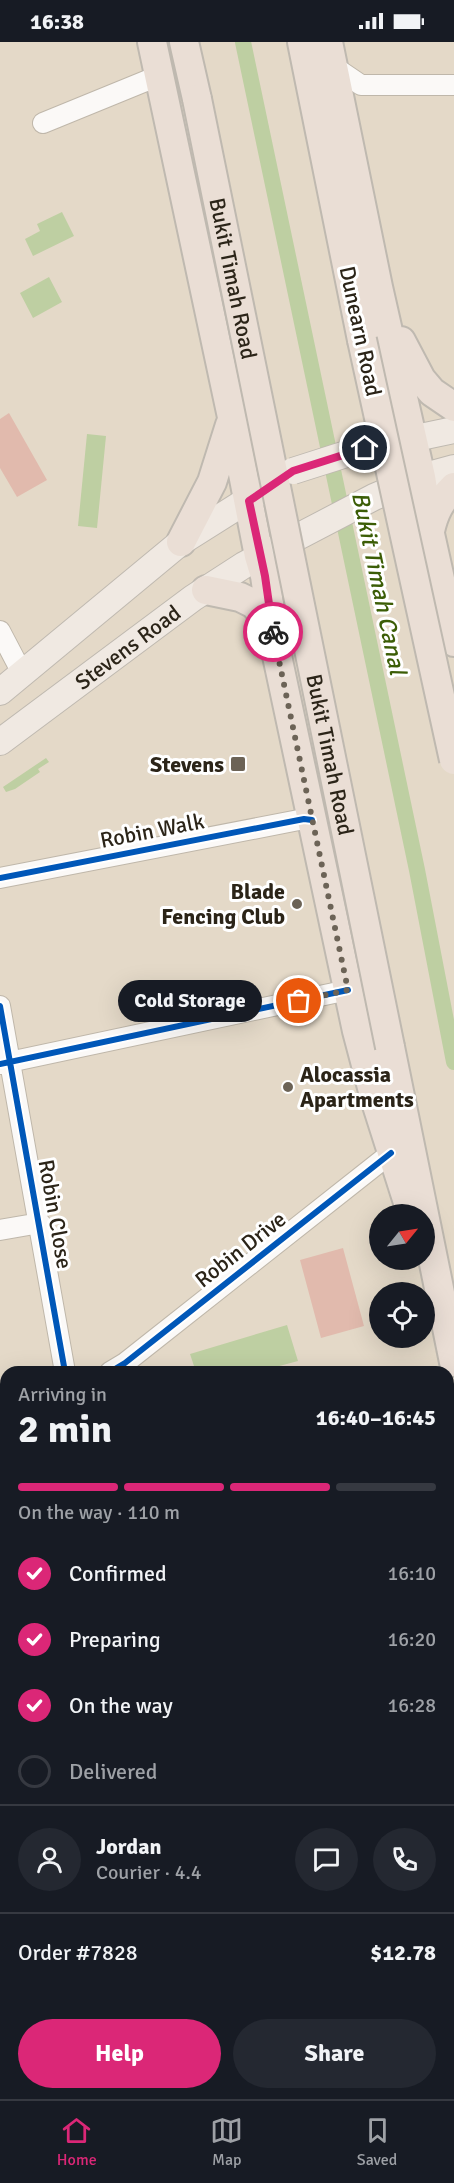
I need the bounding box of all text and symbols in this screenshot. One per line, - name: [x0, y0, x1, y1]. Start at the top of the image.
- text: 16:38: [30, 8, 84, 35]
- street label: Bukit Timah Road: [203, 195, 263, 362]
- street label: Dunearn Road: [334, 264, 387, 399]
- pin: [339, 422, 390, 473]
- icon: home: [348, 431, 381, 464]
- water label: Bukit Timah Canal: [345, 489, 413, 679]
- street label: Stevens Road: [70, 599, 186, 695]
- courier: [243, 602, 303, 662]
- icon: bike: [257, 616, 290, 649]
- street label: Bukit Timah Road: [300, 672, 360, 838]
- place label: Stevens: [150, 751, 224, 778]
- marker: Stevens: [229, 755, 247, 773]
- street label: Robin Walk: [98, 807, 206, 854]
- place label: Blade Fencing Club: [161, 878, 285, 930]
- marker: Blade Fencing Club: [290, 897, 304, 911]
- pin: [273, 975, 324, 1026]
- callout: Cold Storage: [119, 980, 263, 1022]
- icon: bag: [282, 984, 315, 1017]
- text: Cold Storage: [134, 988, 246, 1013]
- place label: Alocassia Apartments: [300, 1061, 414, 1113]
- marker: Alocassia Apartments: [281, 1080, 295, 1094]
- street label: Robin Close: [33, 1157, 78, 1271]
- north arrow: [369, 1204, 435, 1270]
- map controls: [369, 1204, 435, 1348]
- street label: Robin Drive: [189, 1206, 291, 1293]
- button: locate: [369, 1282, 435, 1348]
- text: Arriving in: [18, 1382, 107, 1407]
- text: 16:40–16:45: [316, 1404, 436, 1431]
- text: 2 min: [18, 1405, 112, 1453]
- text: On the way · 110 m: [18, 1500, 180, 1525]
- icon: check: [18, 1557, 51, 1590]
- text: Confirmed: [69, 1560, 167, 1587]
- text: 16:10: [387, 1561, 436, 1586]
- icon: check: [18, 1623, 51, 1656]
- text: Preparing: [69, 1626, 161, 1653]
- text: 16:20: [387, 1627, 436, 1652]
- icon: check: [18, 1689, 51, 1722]
- text: On the way: [69, 1692, 173, 1719]
- text: 16:28: [387, 1693, 436, 1718]
- text: Delivered: [69, 1758, 157, 1785]
- button: person: [18, 1828, 81, 1891]
- button: chat: [295, 1828, 358, 1891]
- button: phone: [373, 1828, 436, 1891]
- text: Jordan: [96, 1833, 162, 1860]
- text: Courier · 4.4: [96, 1860, 202, 1885]
- text: Order #7828: [18, 1939, 138, 1966]
- text: $12.78: [370, 1939, 436, 1966]
- button: Help: [18, 2019, 221, 2088]
- button: Share: [233, 2019, 436, 2088]
- tab: Home: [57, 2114, 97, 2170]
- tab: Map: [210, 2114, 243, 2170]
- tab: Saved: [357, 2114, 397, 2170]

